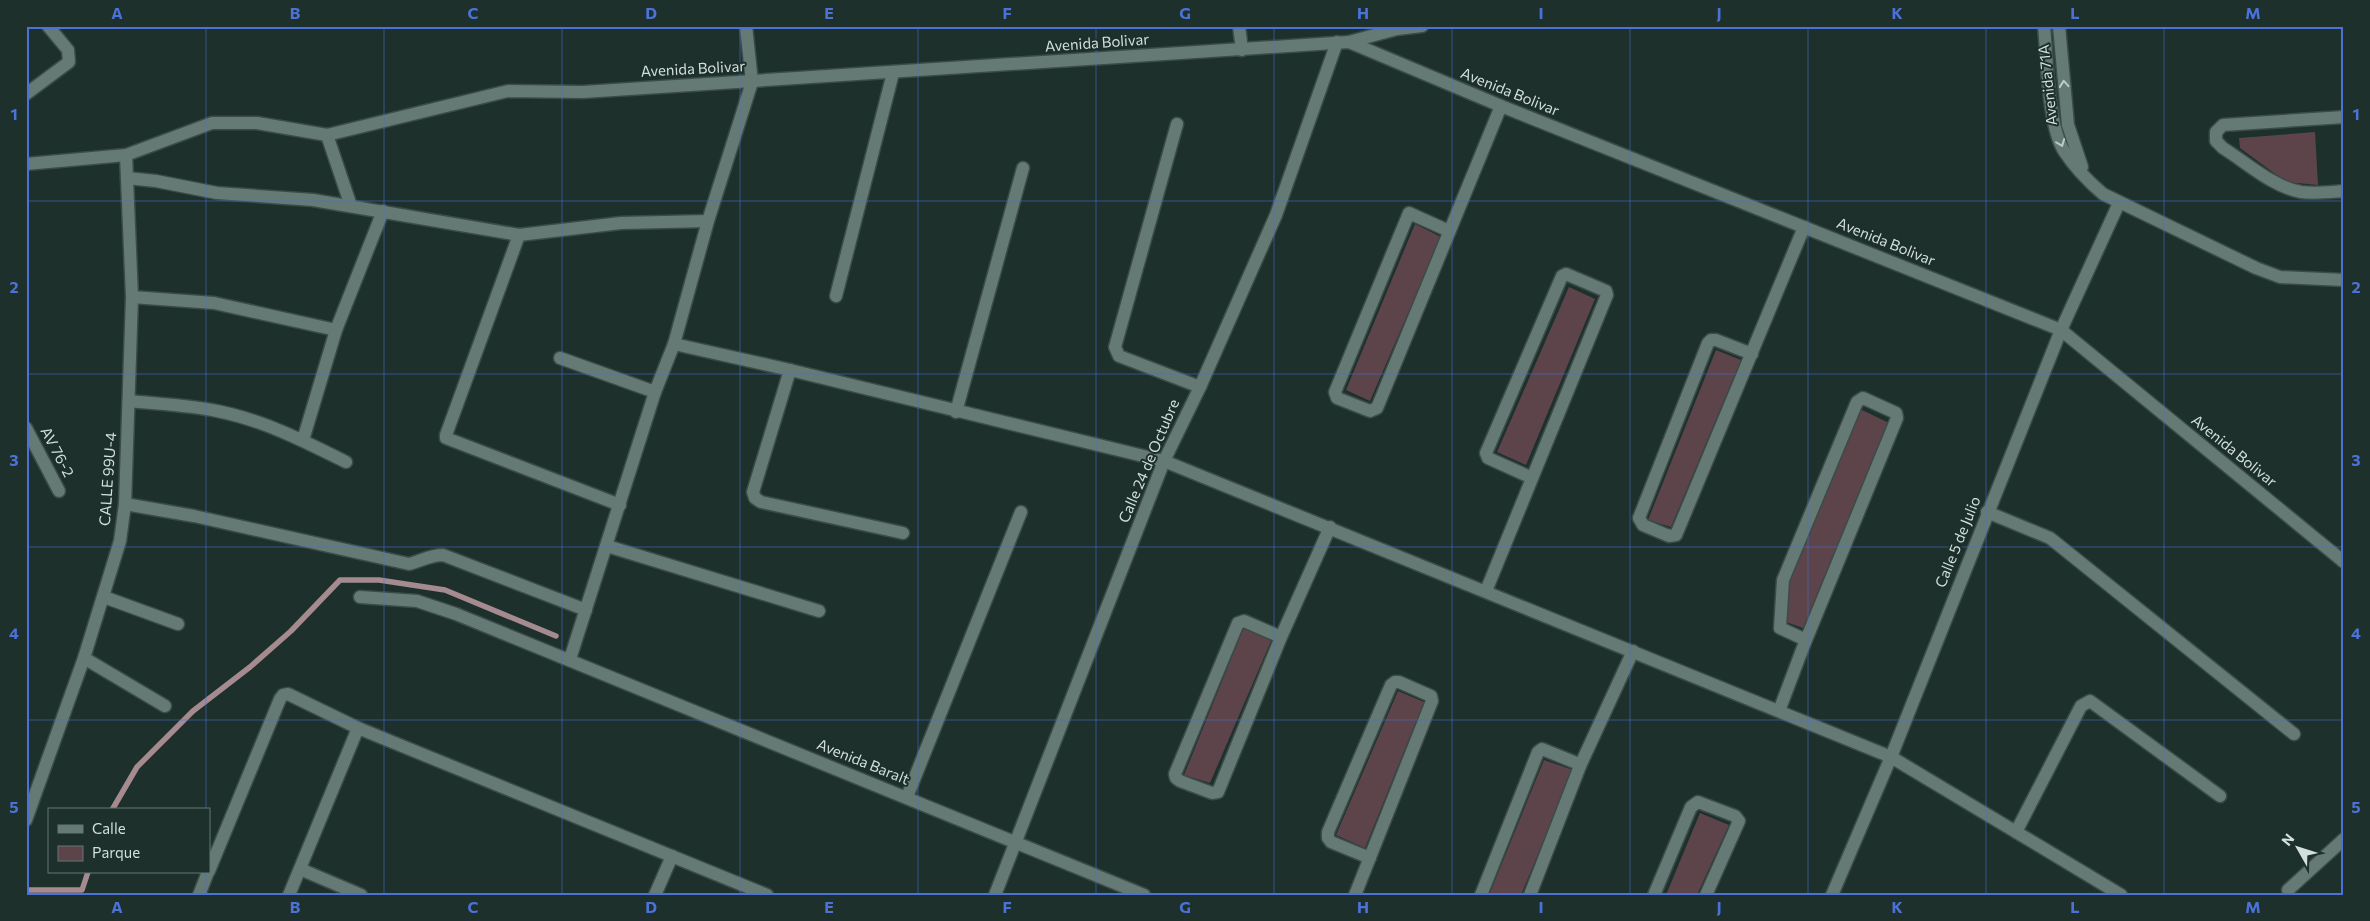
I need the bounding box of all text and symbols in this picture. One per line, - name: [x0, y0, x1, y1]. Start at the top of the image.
- text: A: [111, 3, 123, 22]
- text: B: [290, 3, 301, 22]
- text: C: [468, 3, 479, 22]
- text: D: [645, 3, 657, 22]
- text: E: [824, 3, 834, 22]
- text: F: [1002, 3, 1012, 22]
- text: G: [1179, 3, 1191, 22]
- text: H: [1357, 3, 1369, 22]
- text: I: [1538, 3, 1544, 22]
- text: J: [1716, 3, 1722, 22]
- text: K: [1891, 3, 1903, 22]
- text: L: [2070, 3, 2080, 22]
- text: M: [2245, 3, 2261, 22]
- street label: Avenida Bolivar: [1044, 29, 1150, 55]
- street label: Avenida 71A: [2034, 44, 2060, 127]
- street label: Avenida Bolivar: [640, 56, 746, 80]
- street label: Avenida Bolivar: [1458, 63, 1562, 119]
- one-way arrow: [2059, 79, 2070, 87]
- text: 1: [10, 104, 18, 123]
- text: 1: [2352, 104, 2360, 123]
- one-way arrow: [2055, 138, 2065, 147]
- street label: Avenida Bolivar: [1834, 213, 1938, 269]
- text: 2: [9, 277, 19, 296]
- text: 2: [2351, 277, 2361, 296]
- street label: Calle 24 de Octubre: [1114, 396, 1182, 525]
- street label: Avenida Bolivar: [2188, 410, 2281, 490]
- street label: AV 76-2: [37, 423, 79, 480]
- street label: CALLE 99U-4: [95, 431, 119, 526]
- text: 3: [9, 450, 19, 469]
- text: 3: [2351, 450, 2361, 469]
- street label: Calle 5 de Julio: [1931, 493, 1984, 590]
- text: 4: [9, 623, 19, 642]
- text: 4: [2351, 623, 2361, 642]
- street label: Avenida Baralt: [815, 734, 912, 788]
- text: 5: [9, 797, 19, 816]
- text: 5: [2351, 797, 2361, 816]
- legend: [48, 808, 210, 874]
- text: Calle: [92, 819, 126, 837]
- north arrow: [2272, 824, 2322, 874]
- text: N: [2278, 830, 2297, 849]
- text: Parque: [92, 843, 140, 861]
- text: A: [111, 897, 123, 916]
- text: B: [290, 897, 301, 916]
- text: C: [468, 897, 479, 916]
- text: D: [645, 897, 657, 916]
- text: E: [824, 897, 834, 916]
- text: F: [1002, 897, 1012, 916]
- text: G: [1179, 897, 1191, 916]
- text: H: [1357, 897, 1369, 916]
- text: I: [1538, 897, 1544, 916]
- text: J: [1716, 897, 1722, 916]
- text: K: [1891, 897, 1903, 916]
- text: L: [2070, 897, 2080, 916]
- text: M: [2245, 897, 2261, 916]

